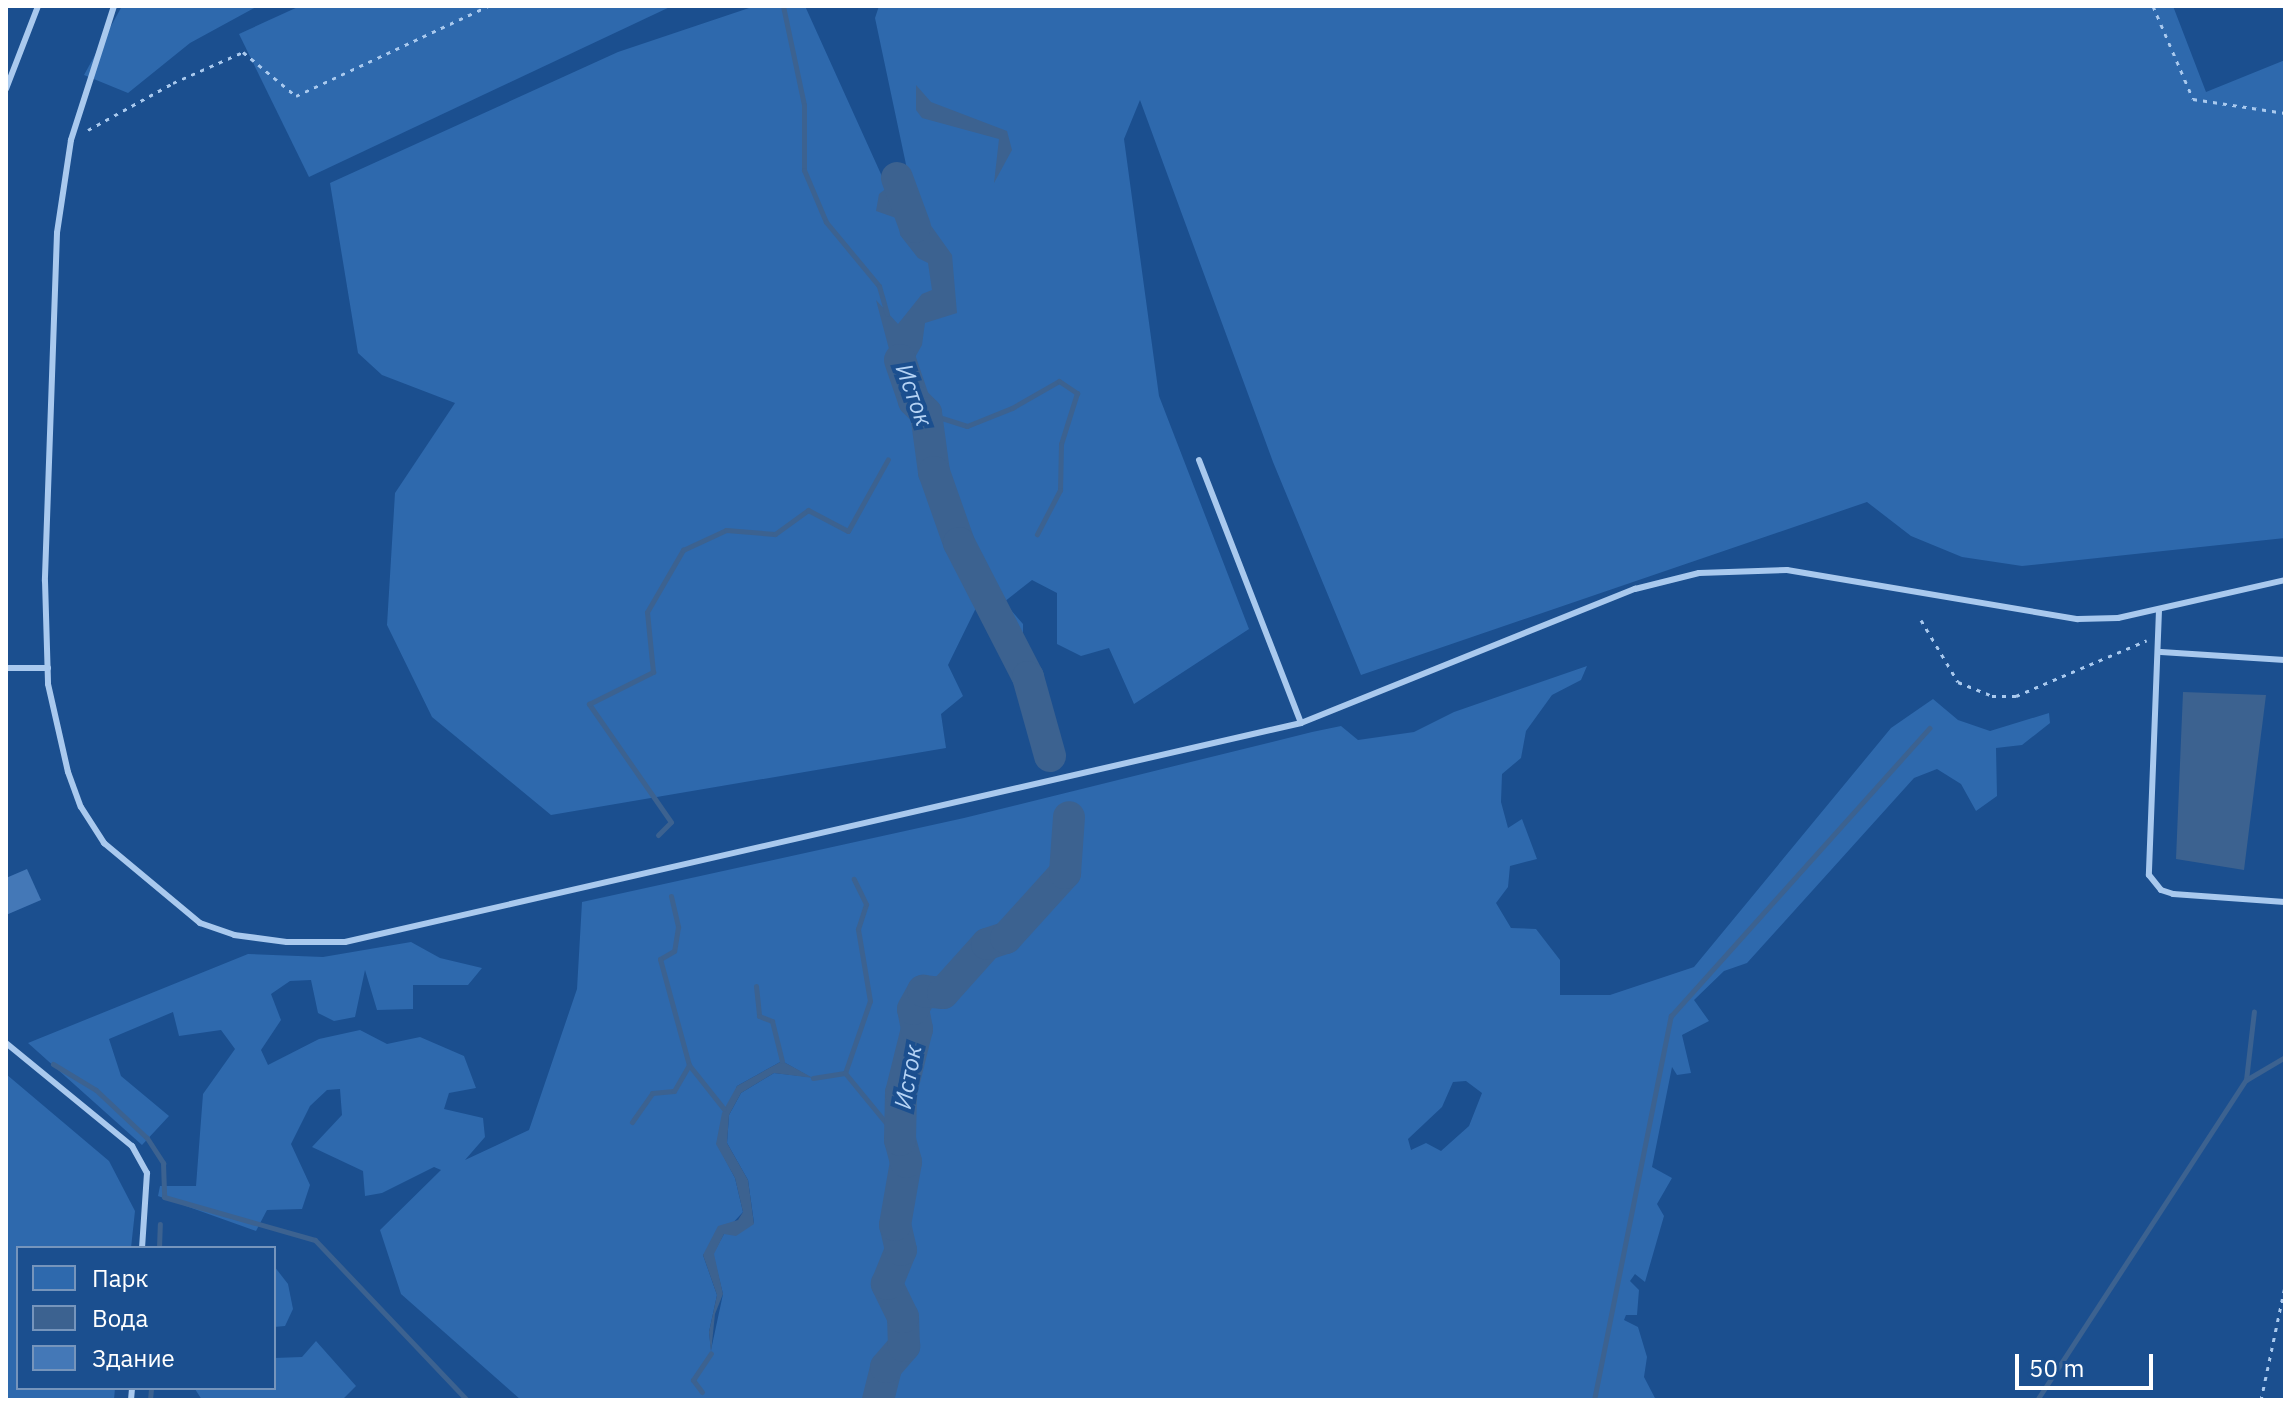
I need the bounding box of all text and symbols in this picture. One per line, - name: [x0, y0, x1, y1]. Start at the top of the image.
- water label: Исток: [889, 360, 939, 430]
- water label: Исток: [888, 1043, 928, 1111]
- legend: [16, 1246, 276, 1390]
- text: Парк: [92, 1262, 149, 1294]
- text: Вода: [92, 1302, 148, 1334]
- scale bar: [2019, 1338, 2157, 1388]
- text: Здание: [92, 1342, 175, 1374]
- text: 50 m: [2029, 1352, 2084, 1384]

